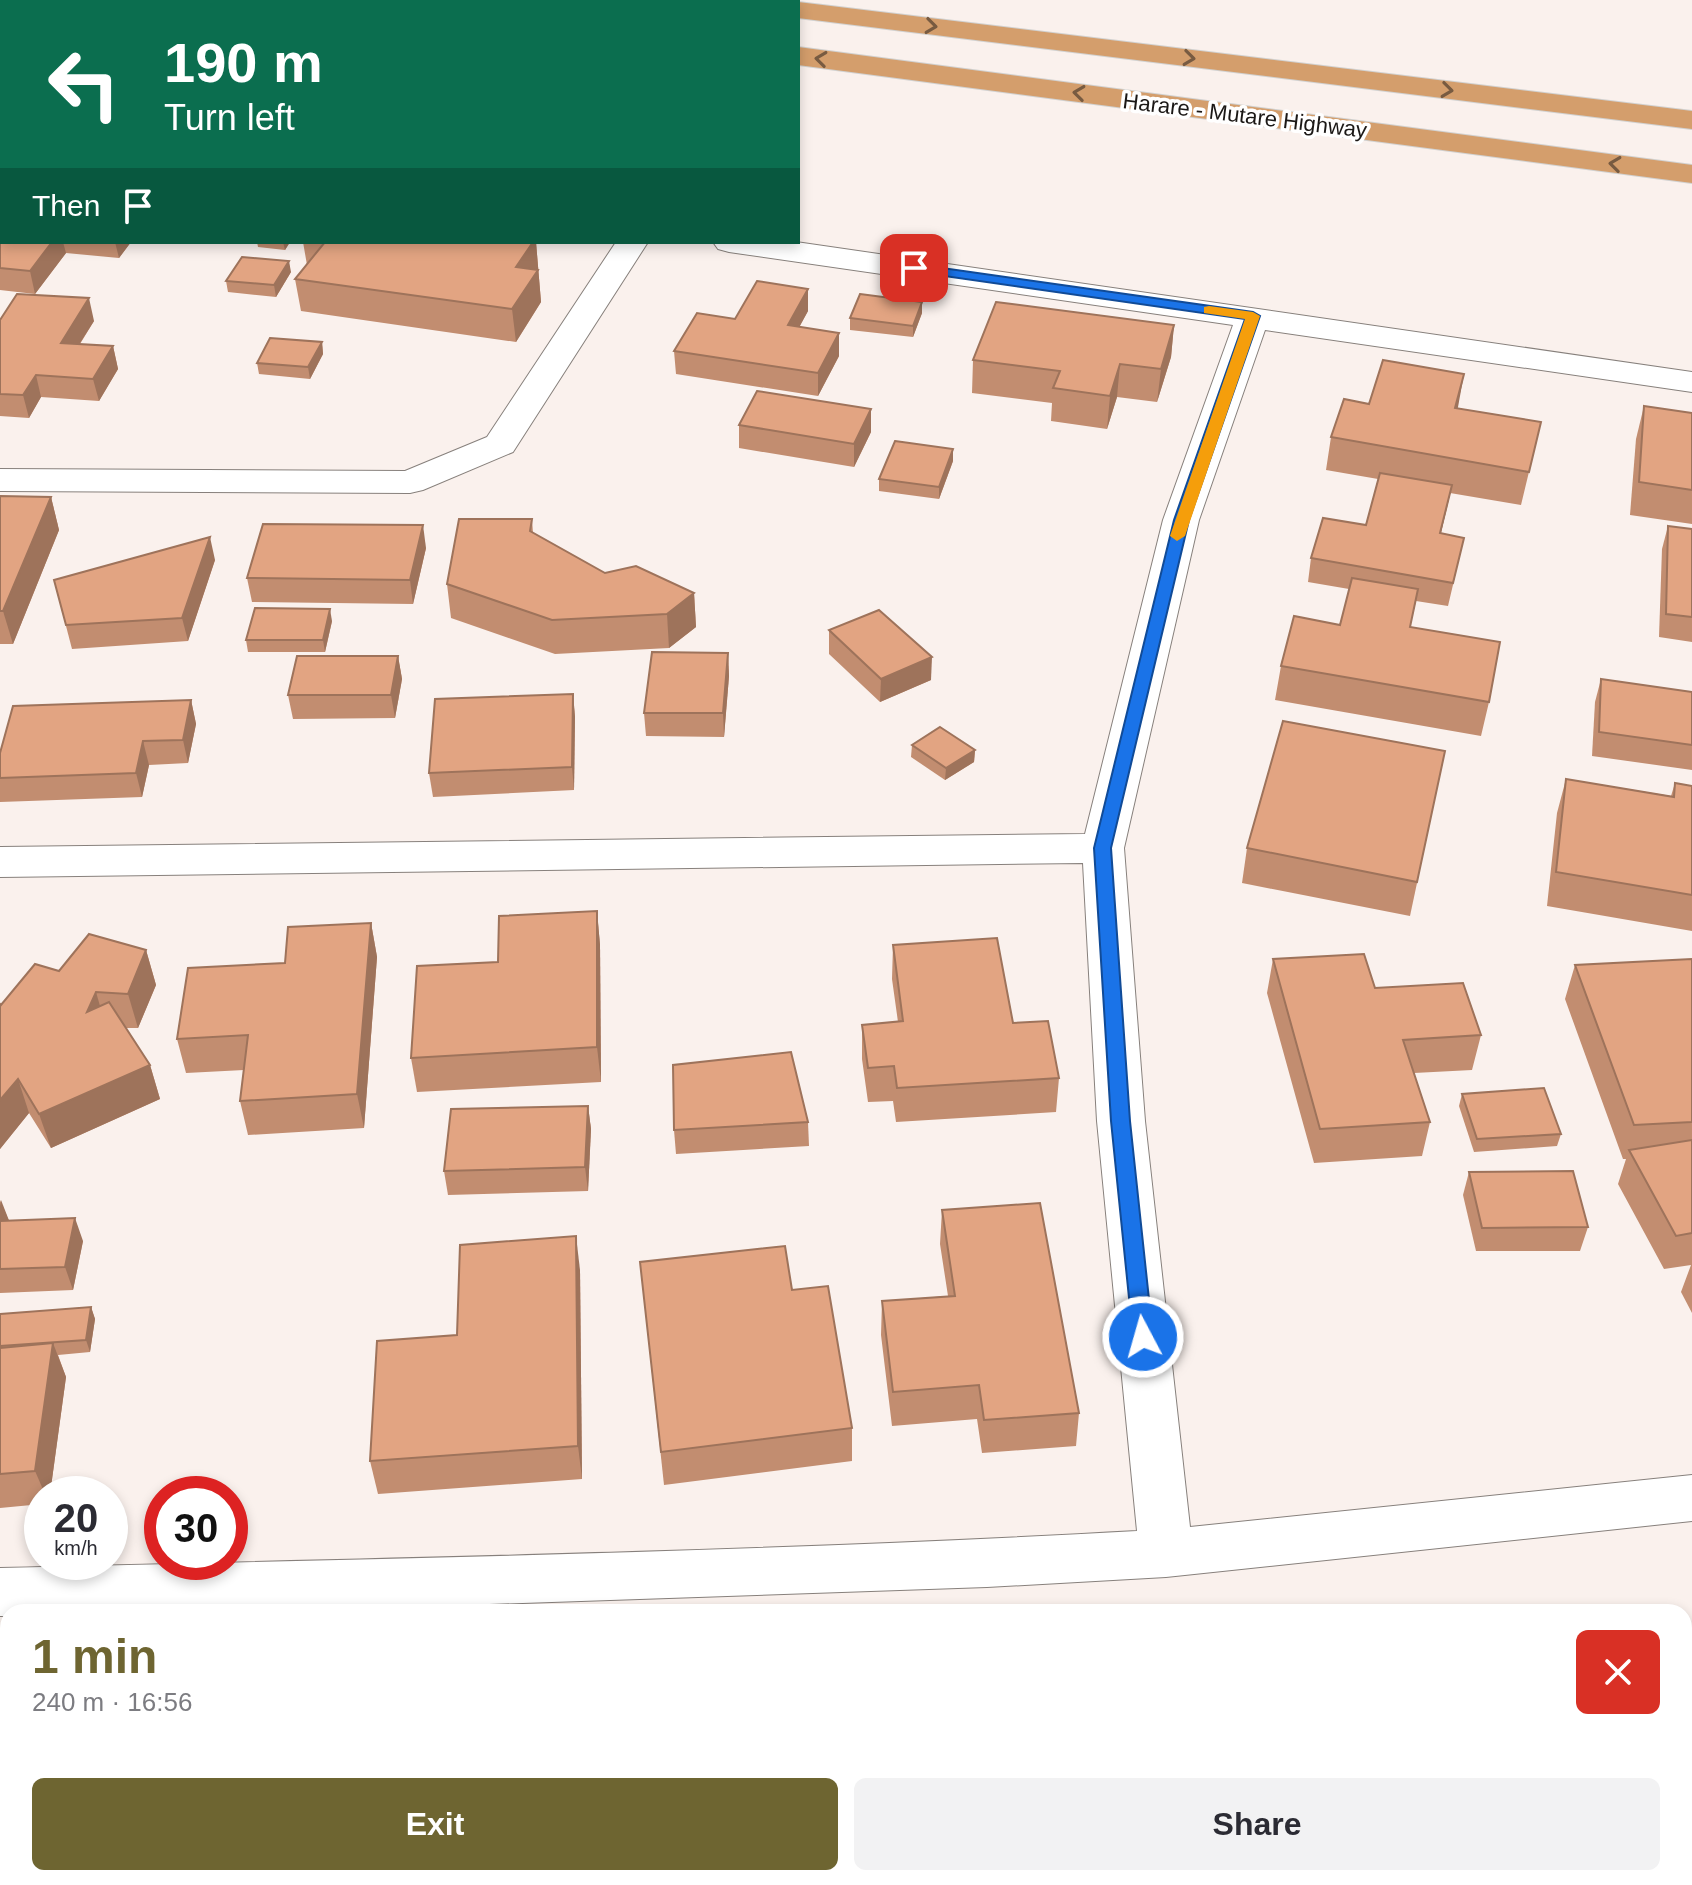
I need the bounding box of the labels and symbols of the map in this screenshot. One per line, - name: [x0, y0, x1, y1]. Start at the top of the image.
- one-way arrow: [924, 17, 938, 34]
- one-way arrow: [1182, 49, 1196, 66]
- one-way arrow: [815, 51, 828, 68]
- one-way arrow: [1440, 81, 1454, 98]
- one-way arrow: [1072, 85, 1086, 102]
- street label: Harare - Mutare Highway: [1121, 88, 1368, 143]
- one-way arrow: [1608, 155, 1621, 172]
- pin: [880, 234, 948, 302]
- position arrow: [1101, 1295, 1185, 1379]
- speed limit sign: 30: [144, 1476, 248, 1580]

